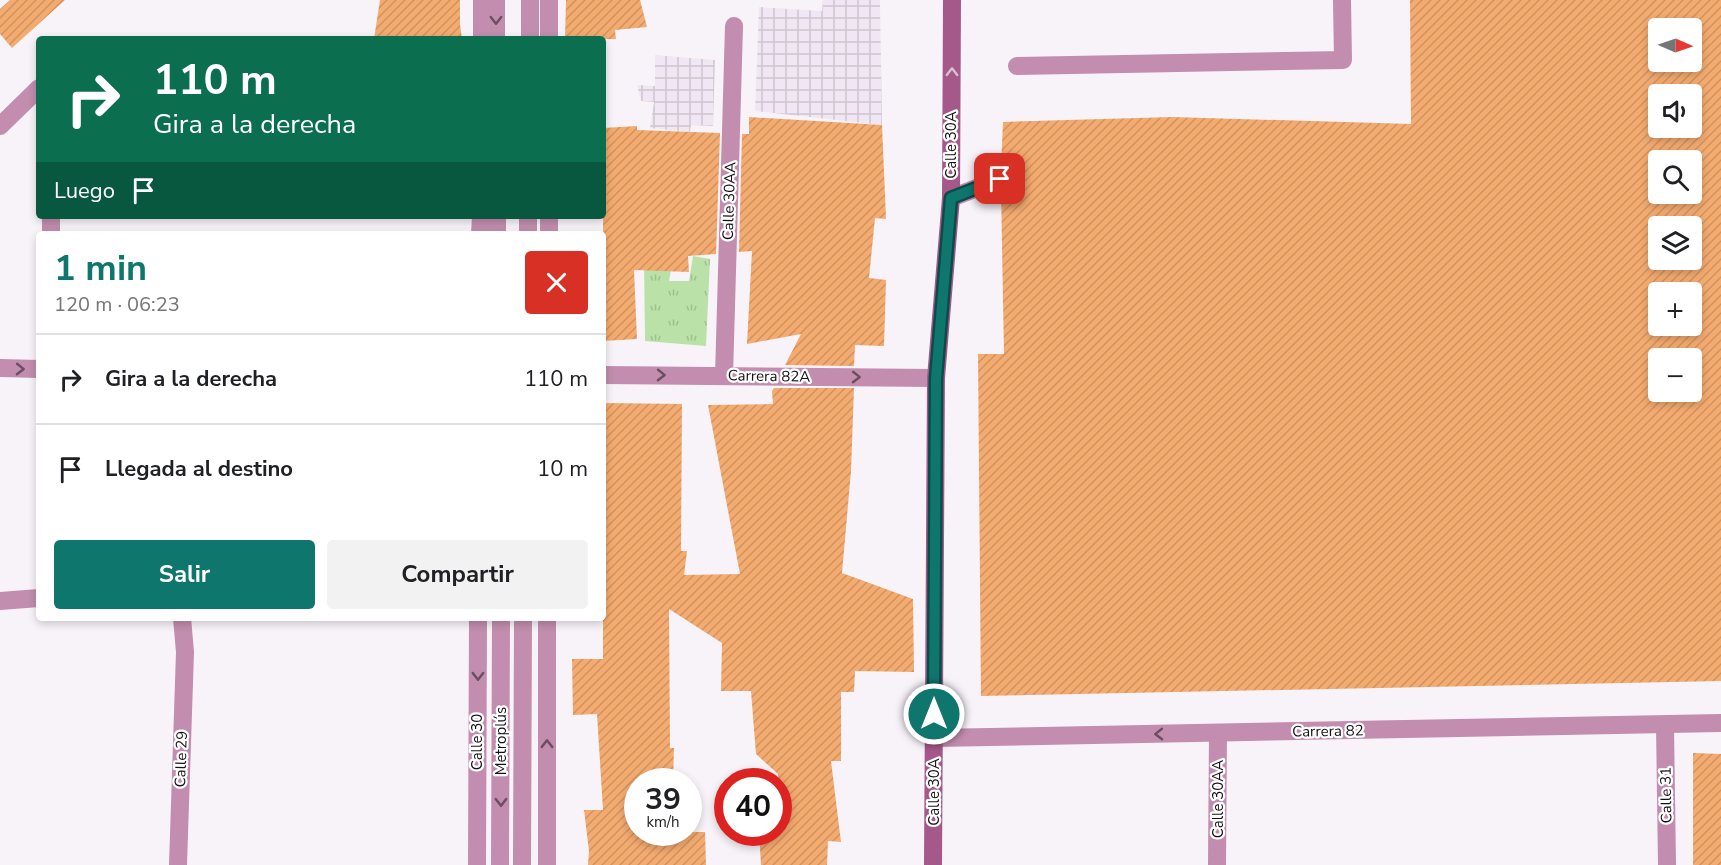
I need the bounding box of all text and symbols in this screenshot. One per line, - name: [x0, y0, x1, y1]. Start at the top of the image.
- one-way arrow: [490, 15, 502, 24]
- north arrow: [1648, 18, 1702, 72]
- map controls: [1648, 18, 1702, 402]
- text: 110 m: [153, 52, 277, 109]
- icon: right: [54, 60, 132, 138]
- one-way arrow: [946, 68, 958, 77]
- button: sound: [1648, 84, 1702, 138]
- text: Gira a la derecha: [153, 106, 356, 143]
- street label: Calle 30A: [941, 111, 961, 179]
- button: search: [1648, 150, 1702, 204]
- pin: [974, 153, 1025, 204]
- street label: Calle 30AA: [718, 161, 740, 240]
- icon: arrive: [983, 162, 1016, 195]
- icon: arrive: [127, 174, 160, 207]
- text: Luego: [54, 176, 115, 206]
- button: layers: [1648, 216, 1702, 270]
- text: 1 min: [54, 244, 147, 293]
- button: close: [525, 251, 588, 314]
- button: +: [1648, 282, 1702, 336]
- text: 120 m · 06:23: [54, 291, 180, 318]
- button: −: [1648, 348, 1702, 402]
- one-way arrow: [15, 362, 24, 375]
- icon: right: [54, 363, 87, 396]
- text: Gira a la derecha: [105, 364, 277, 394]
- text: 110 m: [524, 364, 588, 394]
- street label: Carrera 82A: [728, 365, 810, 387]
- one-way arrow: [657, 369, 666, 381]
- one-way arrow: [852, 371, 861, 383]
- icon: arrive: [54, 453, 87, 486]
- text: Llegada al destino: [105, 454, 293, 484]
- text: 10 m: [537, 454, 588, 484]
- button: Salir: [54, 540, 315, 609]
- button: Compartir: [327, 540, 588, 609]
- one-way arrow: [472, 672, 484, 681]
- position arrow: [902, 682, 966, 746]
- street label: Metroplús: [491, 707, 511, 775]
- street label: Calle 30: [467, 714, 487, 770]
- street label: Carrera 82: [1292, 720, 1364, 742]
- one-way arrow: [1155, 728, 1164, 740]
- street label: Calle 29: [170, 730, 192, 788]
- one-way arrow: [541, 739, 553, 748]
- street label: Calle 30A: [924, 758, 944, 826]
- street label: Calle 30AA: [1208, 760, 1228, 838]
- street label: Calle 31: [1656, 767, 1676, 823]
- speed limit sign: 40: [714, 768, 792, 846]
- text: 39: [645, 779, 681, 820]
- one-way arrow: [494, 798, 507, 807]
- text: km/h: [646, 812, 680, 832]

